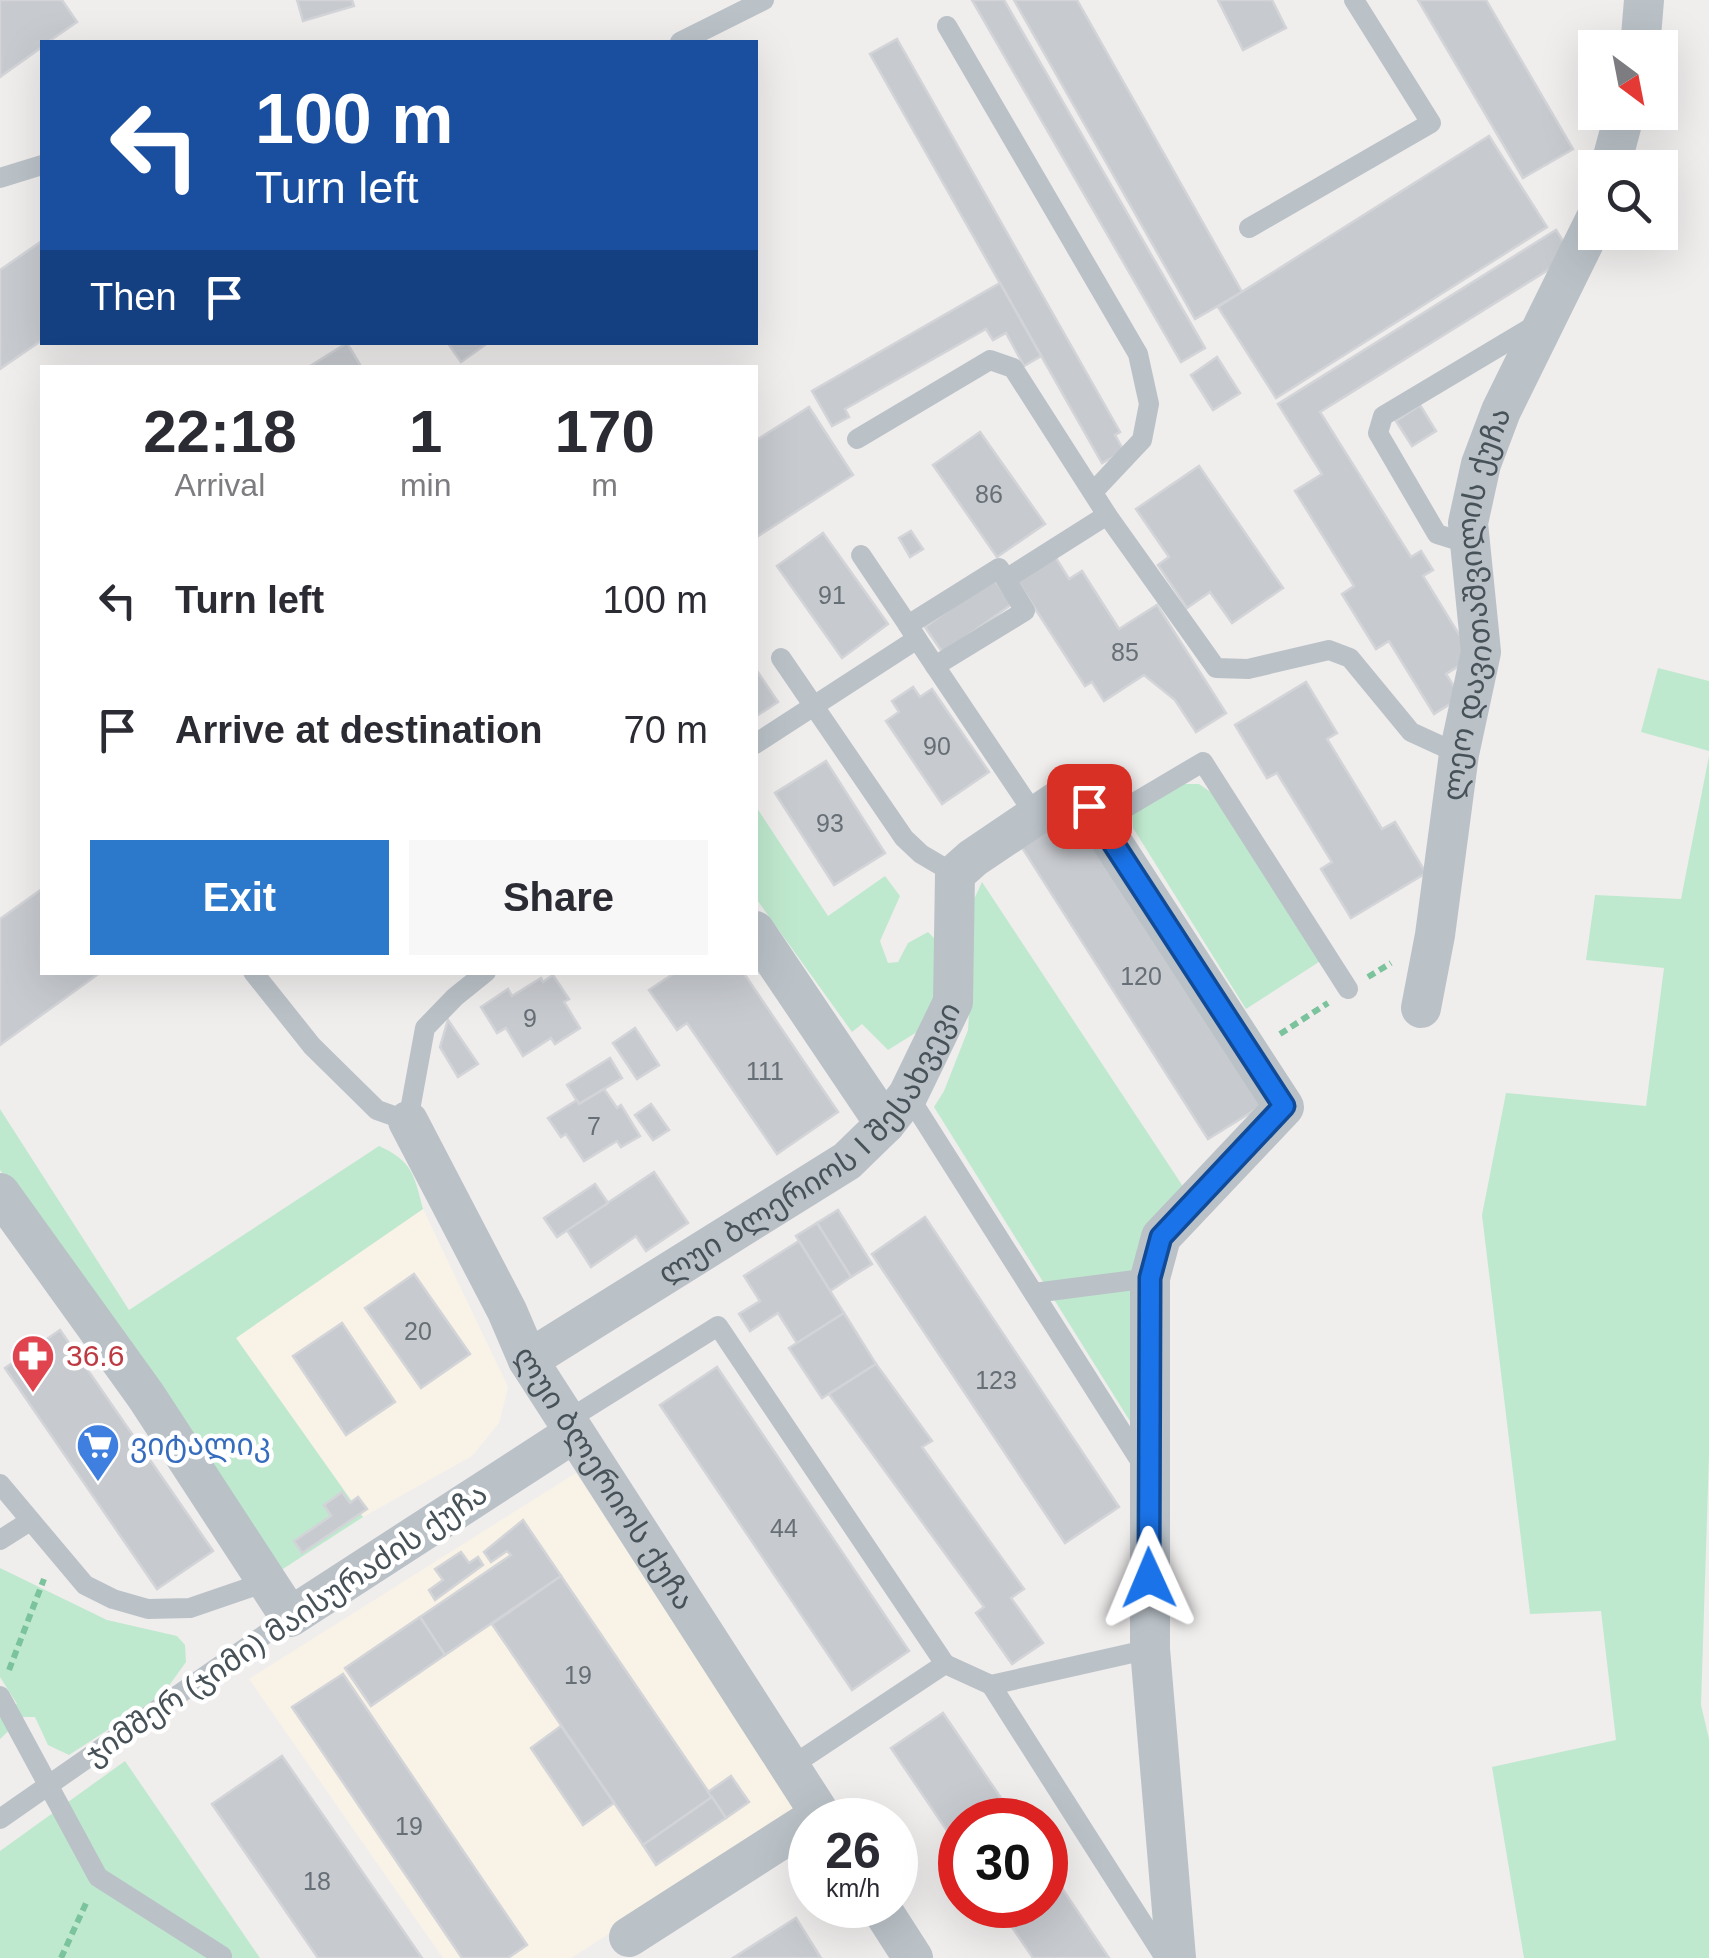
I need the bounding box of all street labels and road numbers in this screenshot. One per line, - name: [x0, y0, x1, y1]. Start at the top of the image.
- street label: ლეო დავითაშვილის ქუჩა: [1436, 403, 1517, 803]
- street label: ლუი ბლერიოს I შესახვევი: [652, 997, 966, 1292]
- street label: ლუი ბლერიოს ქუჩა: [506, 1340, 701, 1616]
- street label: ჯიმშერ (ჯიმი) მაისურაძის ქუჩა: [78, 1476, 494, 1773]

